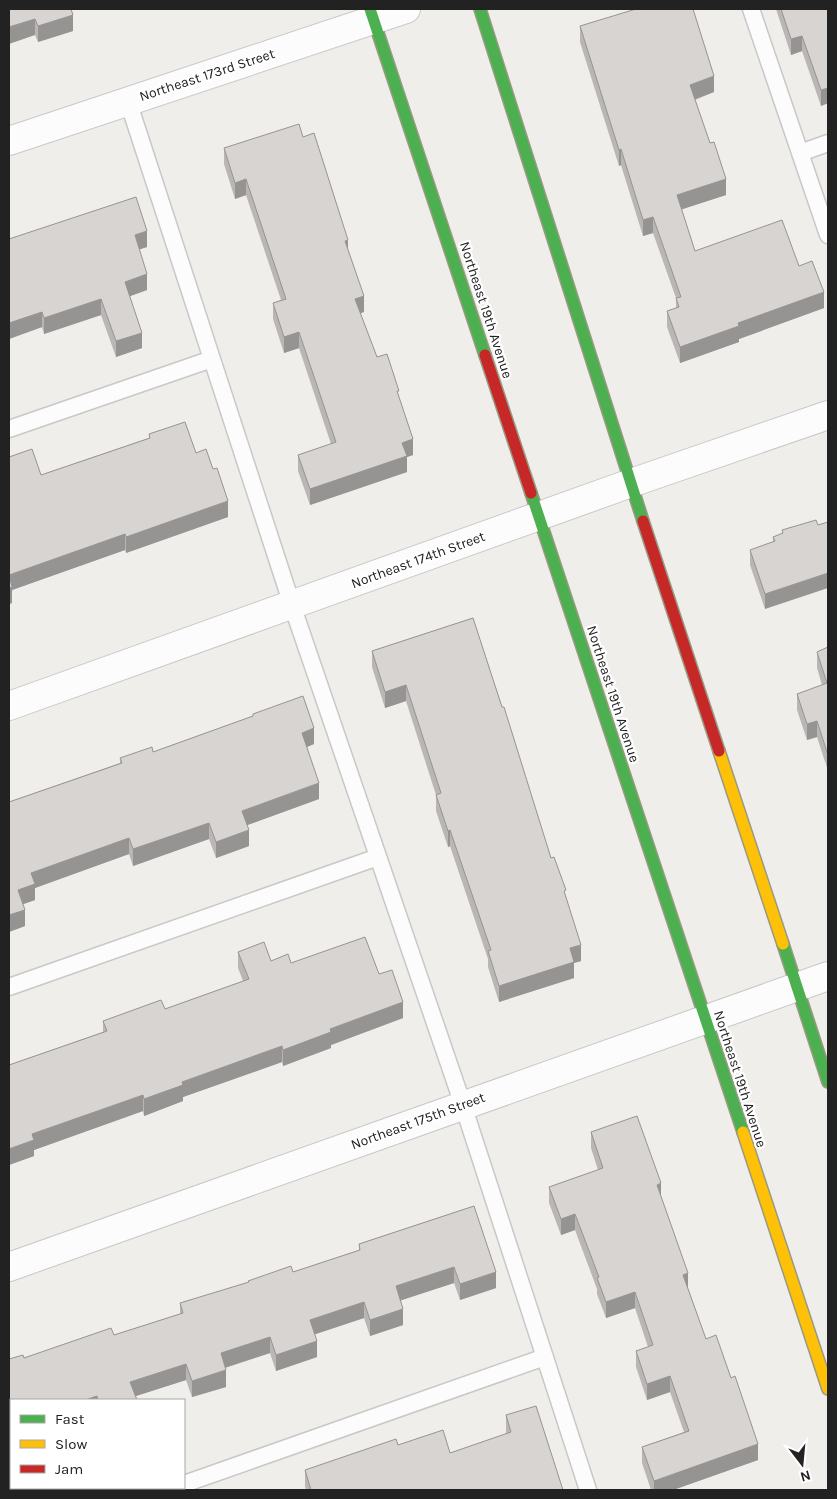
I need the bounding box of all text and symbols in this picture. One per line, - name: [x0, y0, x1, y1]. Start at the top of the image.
- street label: Northeast 173rd Street: [137, 45, 277, 105]
- street label: Northeast 19th Avenue: [456, 240, 516, 380]
- street label: Northeast 174th Street: [349, 528, 487, 592]
- street label: Northeast 19th Avenue: [583, 624, 643, 764]
- street label: Northeast 19th Avenue: [710, 1009, 770, 1149]
- street label: Northeast 175th Street: [349, 1089, 487, 1153]
- legend: [10, 1399, 185, 1489]
- text: Fast: [55, 1410, 85, 1428]
- text: Slow: [55, 1435, 87, 1453]
- north arrow: [777, 1439, 827, 1489]
- text: Jam: [55, 1460, 83, 1478]
- text: N: [798, 1466, 813, 1486]

